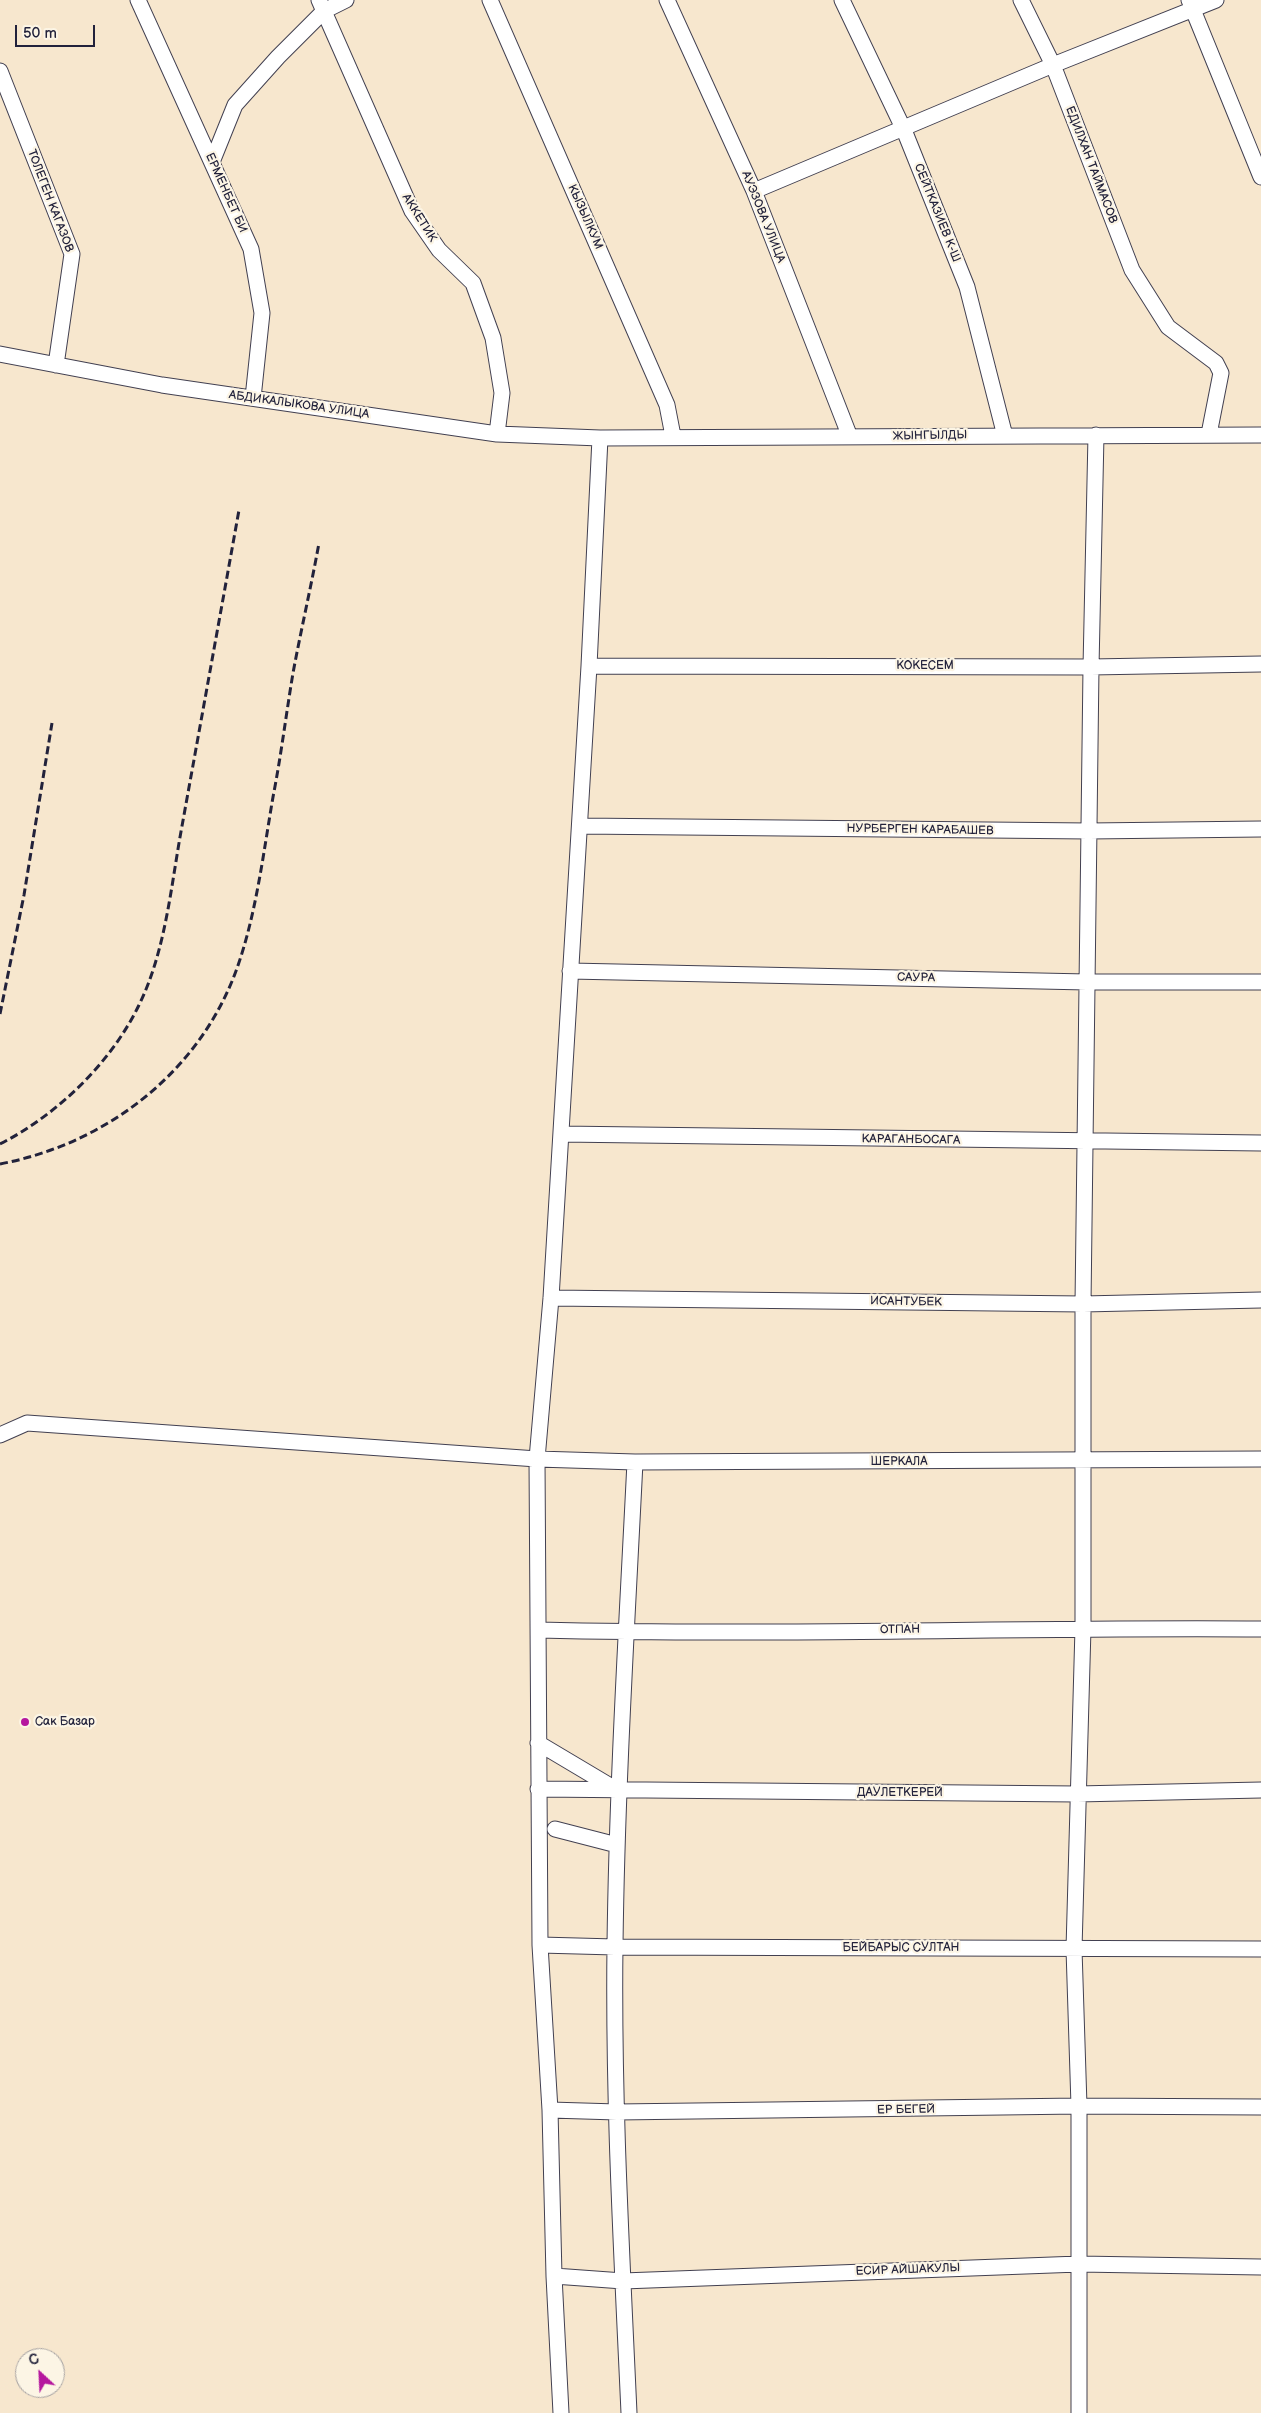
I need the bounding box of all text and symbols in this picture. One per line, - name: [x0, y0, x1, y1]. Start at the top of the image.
- scale bar: [18, 15, 98, 47]
- text: 50 m: [23, 24, 57, 43]
- street label: ЕДИЛХАН ТАЙМАСОВ: [1062, 104, 1120, 226]
- street label: ТОЛЕГЕН КАГАЗОВ: [24, 148, 76, 254]
- street label: ЕРМЕНБЕТ БИ: [202, 151, 250, 235]
- street label: СЕЙТКАЗИЕВ К-Ш: [911, 162, 963, 264]
- street label: АУЭЗОВА УЛИЦА: [738, 169, 788, 265]
- street label: КЫЗЫЛКУМ: [564, 182, 606, 252]
- street label: АККЕТИК: [399, 191, 439, 245]
- street label: АБДИКАЛЫКОВА УЛИЦА: [228, 388, 370, 422]
- street label: ЖЫНГЫЛДЫ: [893, 428, 967, 444]
- street label: КОКЕСЕМ: [896, 659, 954, 673]
- street label: НУРБЕРГЕН КАРАБАШЕВ: [846, 822, 994, 838]
- street label: САУРА: [897, 970, 935, 986]
- street label: КАРАГАНБОСАГА: [861, 1132, 961, 1148]
- street label: ИСАНТУБЕК: [870, 1294, 942, 1310]
- street label: ШЕРКАЛА: [871, 1455, 927, 1469]
- street label: ОТПАН: [880, 1622, 920, 1638]
- place label: Сак Базар: [35, 1715, 95, 1729]
- marker: Сак Базар: [19, 1716, 31, 1728]
- street label: ДАУЛЕТКЕРЕЙ: [857, 1786, 943, 1800]
- street label: БЕЙБАРЫС СУЛТАН: [842, 1941, 960, 1955]
- street label: ЕР БЕГЕЙ: [877, 2102, 935, 2118]
- street label: ЕСИР АЙШАКУЛЫ: [855, 2261, 961, 2279]
- north arrow: [15, 2348, 65, 2398]
- text: С: [26, 2350, 42, 2370]

